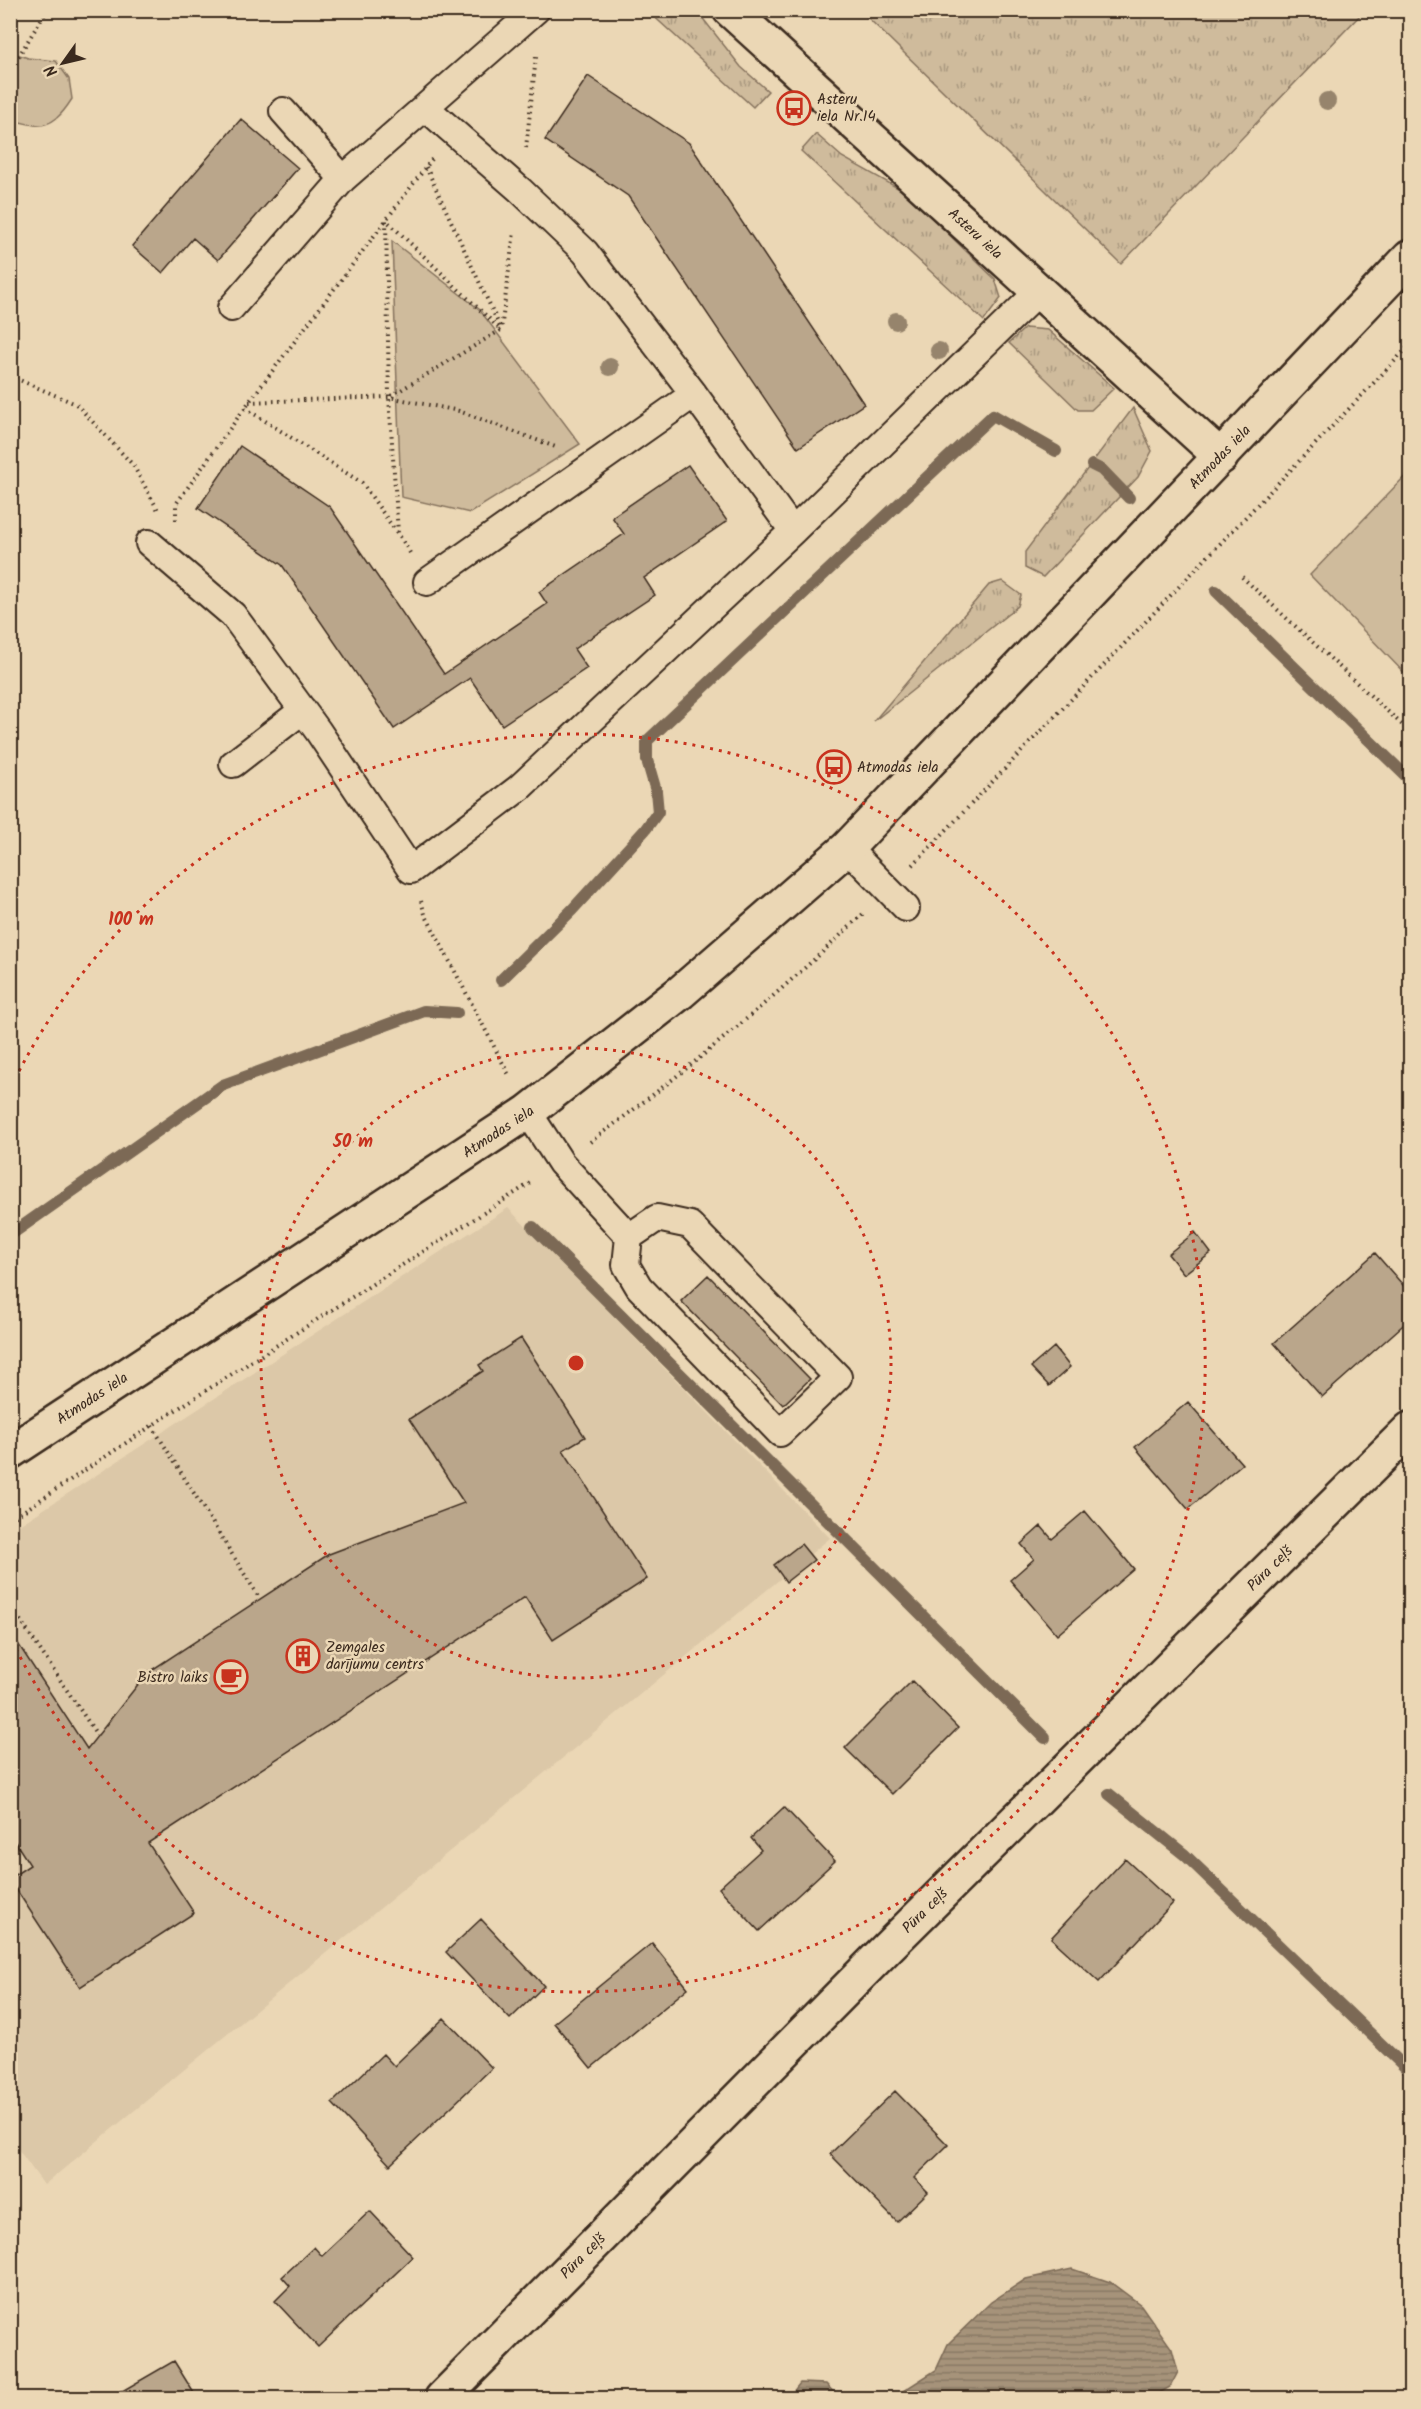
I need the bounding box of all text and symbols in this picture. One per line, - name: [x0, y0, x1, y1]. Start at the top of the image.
- north arrow: [33, 33, 93, 93]
- text: N: [39, 59, 65, 82]
- place label: Asteru iela Nr.14: [817, 88, 876, 129]
- bus stop icon: Asteru iela Nr.14: [776, 90, 812, 126]
- street label: Asteru iela: [942, 203, 1008, 266]
- street label: Atmodas iela: [1183, 420, 1257, 495]
- bus stop icon: Atmodas iela: [816, 749, 852, 785]
- place label: Atmodas iela: [857, 756, 939, 780]
- text: 100 m: [108, 906, 154, 935]
- street label: Atmodas iela: [458, 1100, 540, 1165]
- text: 50 m: [332, 1128, 373, 1157]
- centre of rings: [566, 1353, 586, 1373]
- street label: Atmodas iela: [52, 1367, 133, 1432]
- street label: Pūra ceļš: [1242, 1540, 1299, 1597]
- place label: Zemgales darījumu centrs: [326, 1636, 424, 1677]
- building icon: Zemgales darījumu centrs: [285, 1638, 321, 1674]
- cafe icon: Bistro laiks: [213, 1659, 249, 1695]
- place label: Bistro laiks: [137, 1666, 209, 1690]
- street label: Pūra ceļš: [897, 1882, 954, 1940]
- street label: Pūra ceļš: [555, 2227, 612, 2285]

